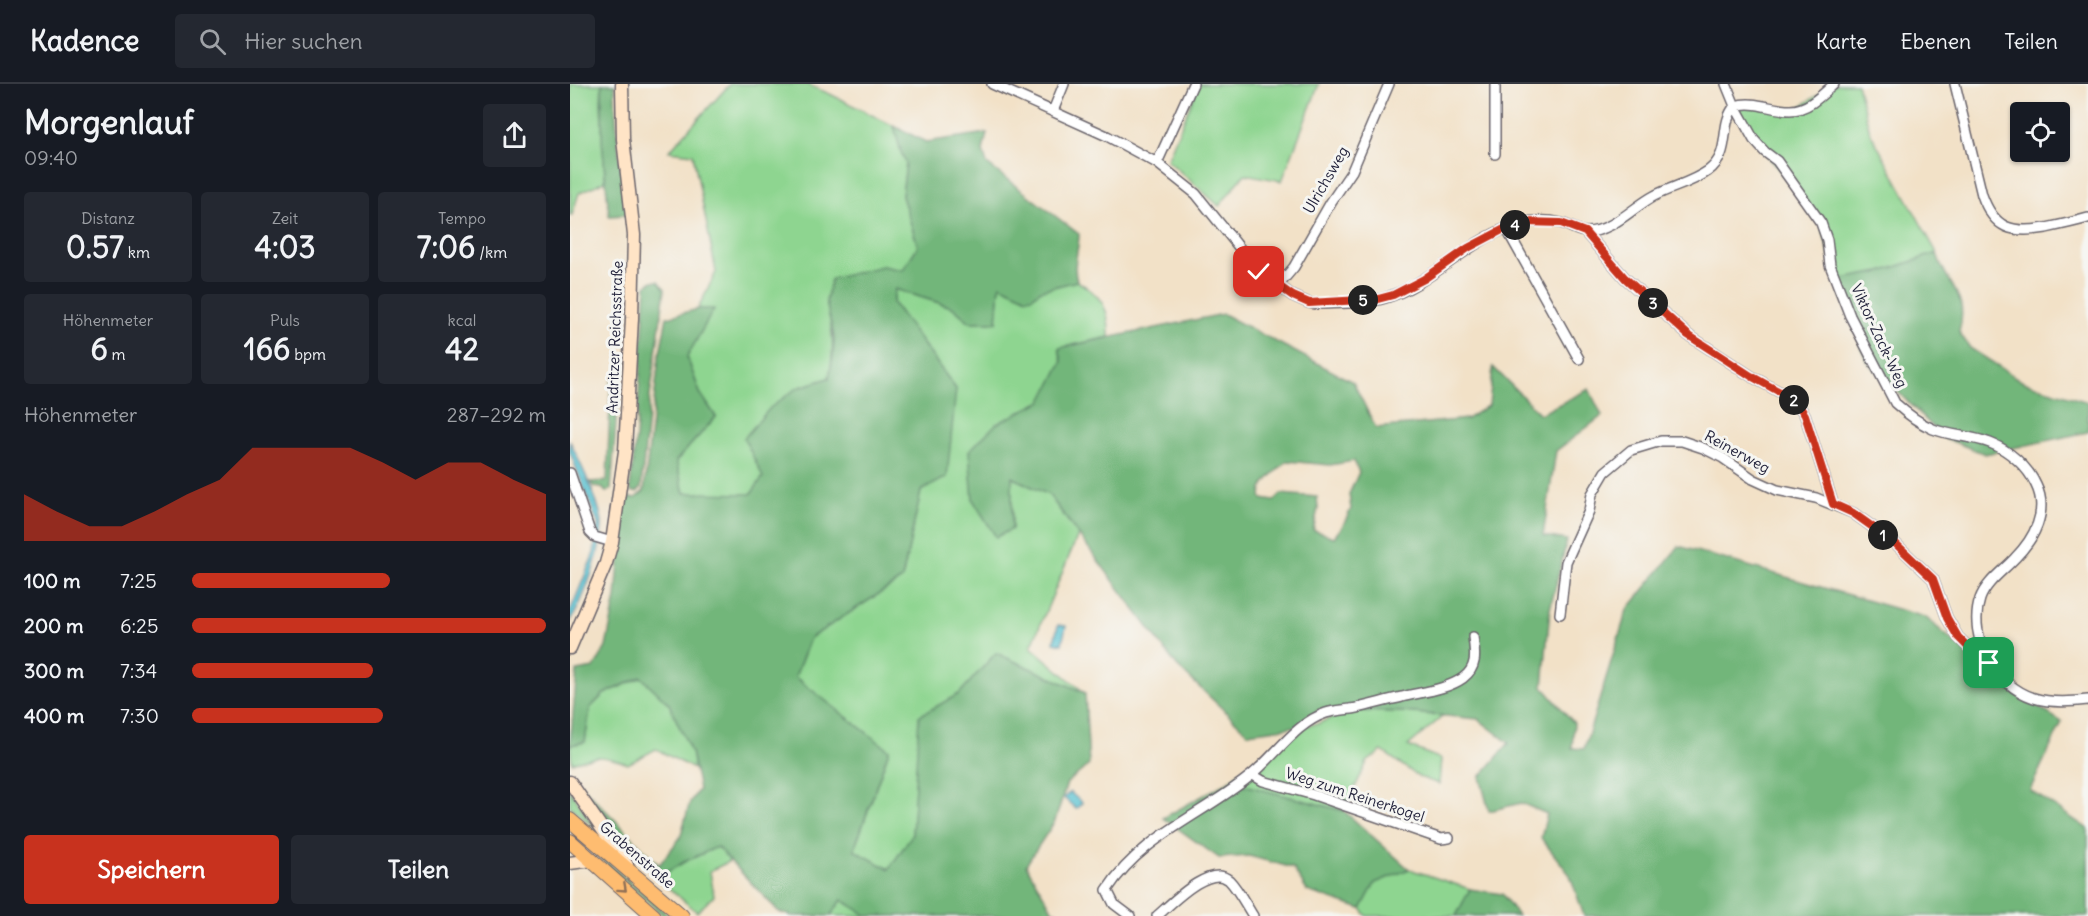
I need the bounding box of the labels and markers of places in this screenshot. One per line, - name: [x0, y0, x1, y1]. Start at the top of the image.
- pin: 4: [1500, 210, 1530, 240]
- pin: [1233, 246, 1284, 297]
- pin: 5: [1348, 285, 1378, 315]
- pin: 3: [1638, 288, 1668, 318]
- pin: 2: [1779, 385, 1809, 415]
- pin: 1: [1868, 520, 1898, 550]
- pin: [1963, 637, 2014, 688]

